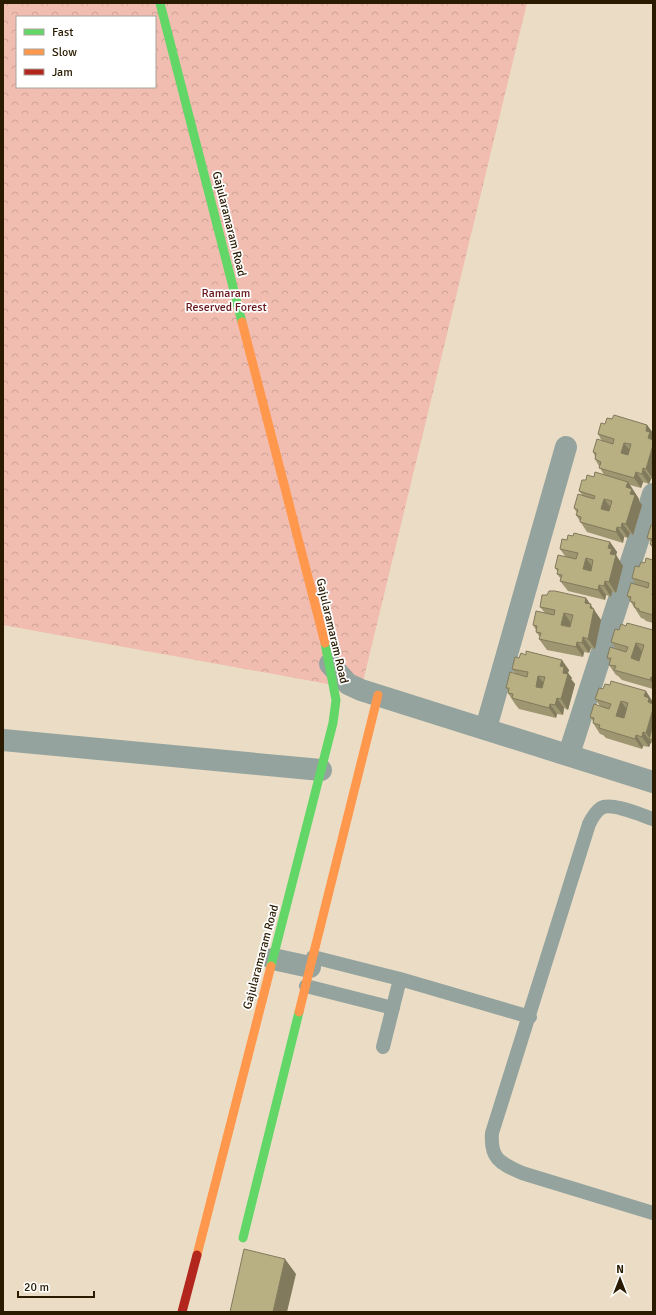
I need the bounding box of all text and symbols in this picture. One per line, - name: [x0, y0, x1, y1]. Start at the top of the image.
- legend: [16, 16, 156, 88]
- text: Fast: [52, 25, 73, 40]
- text: Slow: [52, 45, 77, 60]
- text: Jam: [52, 65, 73, 80]
- street label: Gajularamaram Road: [209, 170, 249, 278]
- park label: Ramaram Reserved Forest: [185, 286, 267, 315]
- street label: Gajularamaram Road: [313, 577, 351, 685]
- street label: Gajularamaram Road: [240, 903, 282, 1011]
- north arrow: [600, 1259, 640, 1299]
- text: N: [616, 1263, 624, 1276]
- scale bar: [18, 1273, 94, 1299]
- text: 20 m: [24, 1280, 49, 1295]

